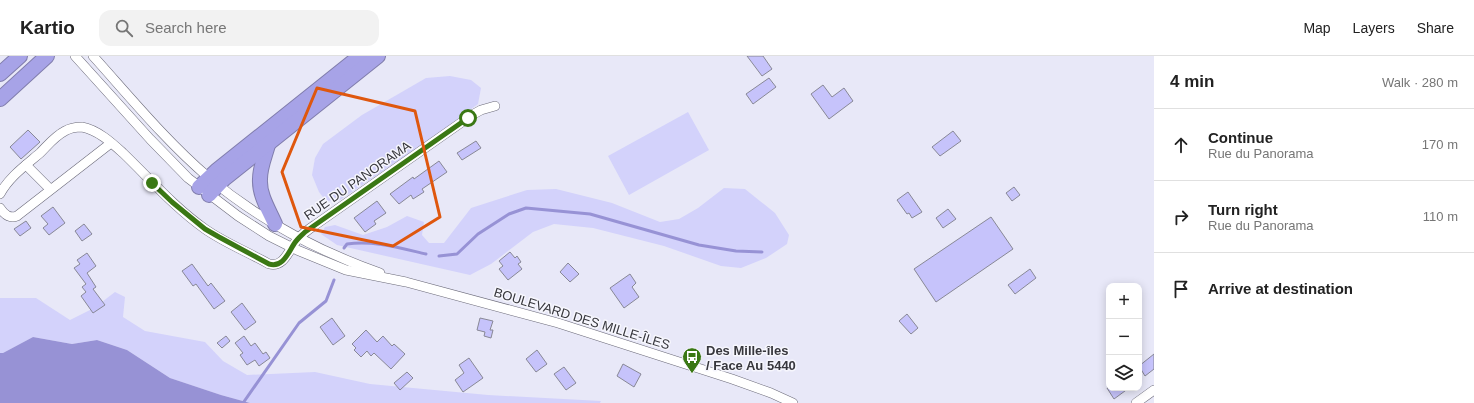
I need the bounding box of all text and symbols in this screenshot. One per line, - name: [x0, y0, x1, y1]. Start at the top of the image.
- search box: [99, 10, 379, 46]
- text: Kartio: [20, 17, 75, 38]
- icon: search: [113, 17, 135, 39]
- text: Search here: [145, 19, 227, 36]
- text: Map: [1303, 20, 1331, 36]
- text: Layers: [1353, 20, 1395, 36]
- text: Share: [1417, 20, 1454, 36]
- text: 4 min: [1170, 72, 1214, 91]
- text: Walk · 280 m: [1382, 75, 1458, 90]
- route start: [459, 109, 477, 127]
- text: Continue: [1208, 129, 1273, 146]
- icon: ahead: [1170, 134, 1192, 156]
- text: 170 m: [1422, 137, 1458, 152]
- street label: RUE DU PANORAMA: [301, 138, 414, 223]
- text: Rue du Panorama: [1208, 146, 1314, 161]
- route end: [143, 174, 161, 192]
- text: Turn right: [1208, 201, 1278, 218]
- icon: right: [1170, 206, 1192, 228]
- text: 110 m: [1423, 209, 1458, 224]
- text: Rue du Panorama: [1208, 218, 1314, 233]
- icon: arrive: [1170, 278, 1192, 300]
- text: Arrive at destination: [1208, 280, 1353, 297]
- map controls: [1106, 283, 1142, 391]
- button: +: [1106, 283, 1142, 319]
- street label: BOULEVARD DES MILLE-ÎLES: [492, 285, 672, 353]
- button: −: [1106, 319, 1142, 355]
- place label: Des Mille-îles / Face Au 5440: [706, 343, 796, 373]
- bus stop icon: Des Mille-îles / Face Au 5440: [681, 346, 703, 374]
- button: layers: [1106, 355, 1142, 391]

